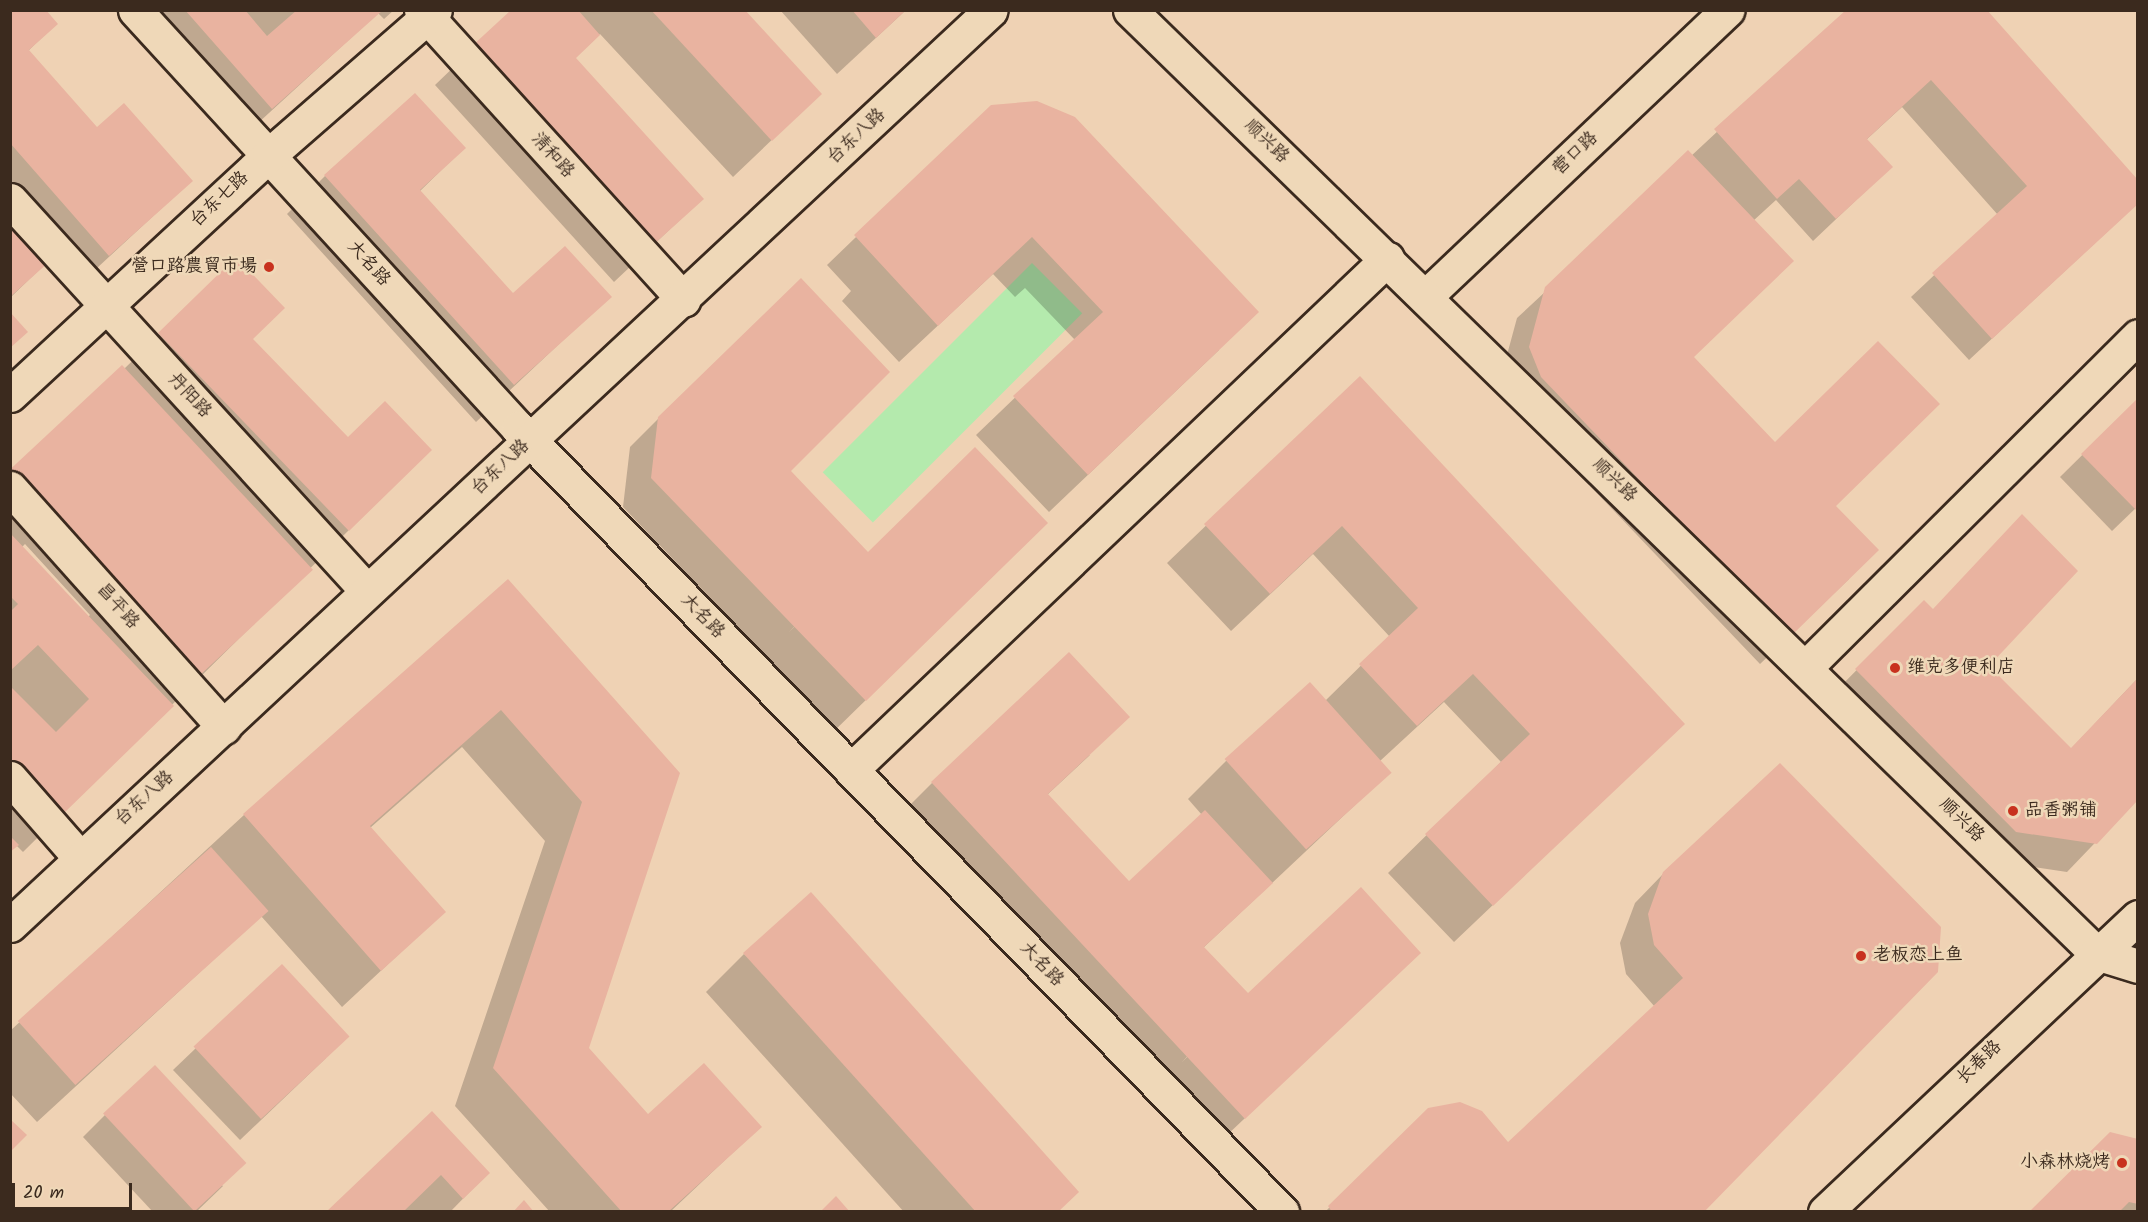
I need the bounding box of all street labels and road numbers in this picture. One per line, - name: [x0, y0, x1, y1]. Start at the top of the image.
- street label: 台东八路: [823, 105, 891, 169]
- street label: 顺兴路: [1239, 115, 1293, 169]
- street label: 营口路: [1549, 128, 1603, 180]
- street label: 清和路: [526, 129, 578, 183]
- street label: 台东七路: [186, 168, 254, 232]
- street label: 大名路: [342, 237, 394, 291]
- street label: 丹阳路: [163, 369, 215, 423]
- street label: 台东八路: [467, 436, 535, 500]
- street label: 顺兴路: [1587, 454, 1641, 508]
- street label: 昌平路: [91, 580, 143, 634]
- street label: 大名路: [675, 590, 729, 644]
- street label: 台东八路: [111, 767, 179, 831]
- street label: 顺兴路: [1934, 794, 1988, 848]
- street label: 大名路: [1014, 938, 1068, 992]
- street label: 长春路: [1953, 1036, 2007, 1090]

